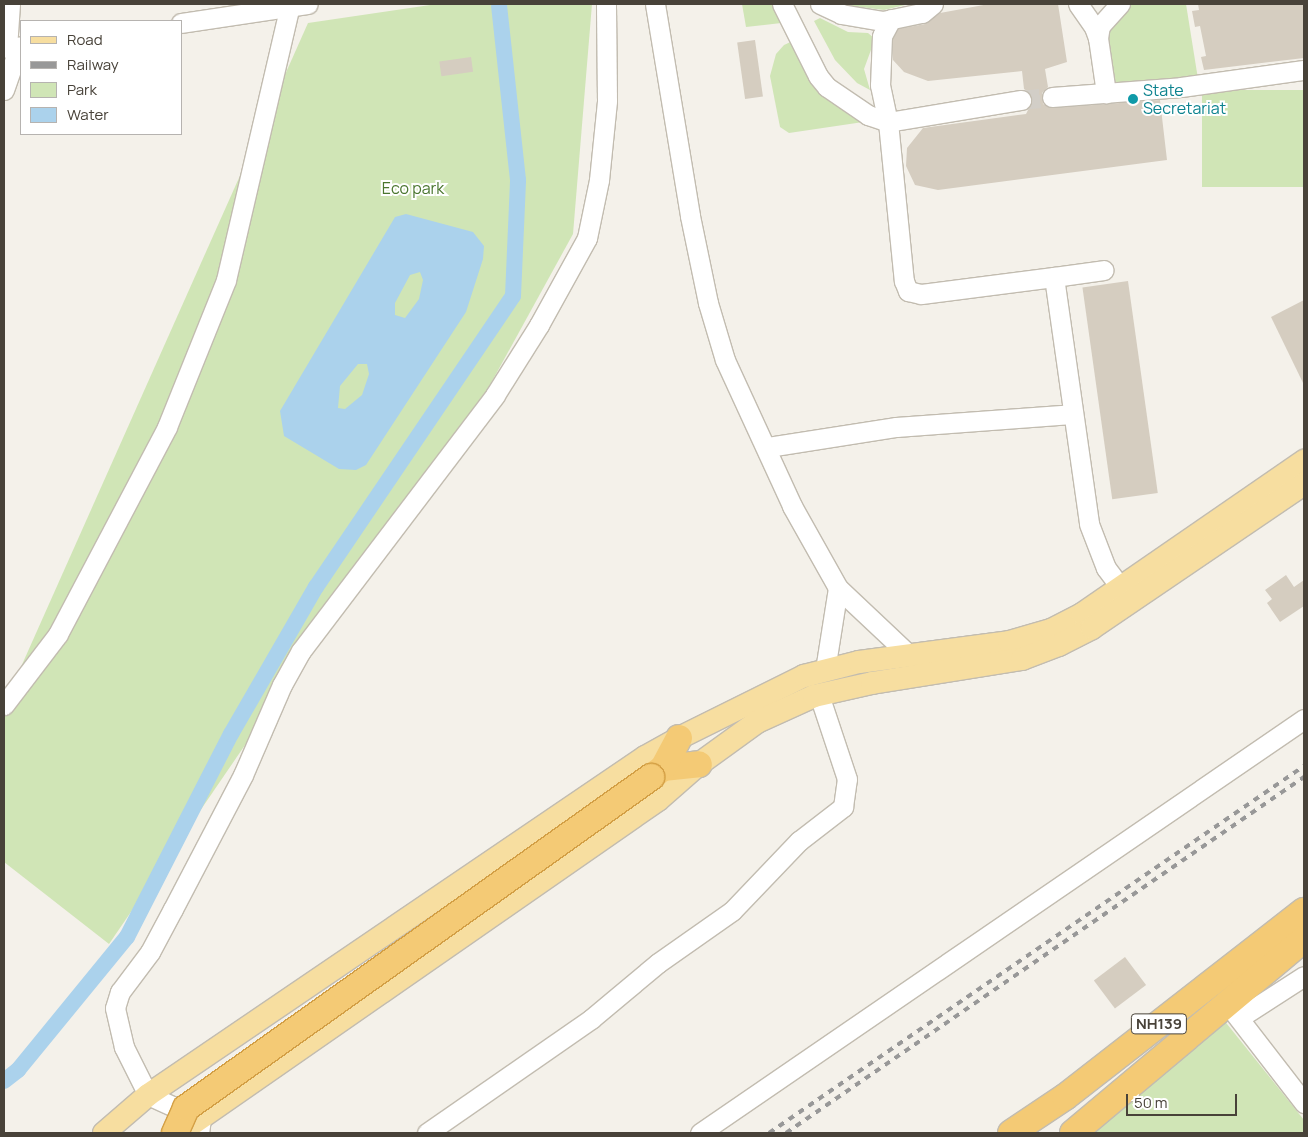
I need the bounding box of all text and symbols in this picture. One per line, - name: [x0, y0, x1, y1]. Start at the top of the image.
- legend: [20, 20, 182, 135]
- text: Road: [67, 29, 103, 50]
- text: Railway: [67, 54, 119, 75]
- text: Park: [67, 79, 97, 100]
- place label: State Secretariat: [1143, 80, 1226, 118]
- marker: State Secretariat: [1127, 93, 1139, 105]
- text: Water: [67, 104, 109, 125]
- park label: Eco park: [382, 178, 444, 198]
- road number: NH139: [1130, 1012, 1188, 1036]
- scale bar: [1128, 1084, 1239, 1116]
- text: 50 m: [1134, 1092, 1168, 1113]

